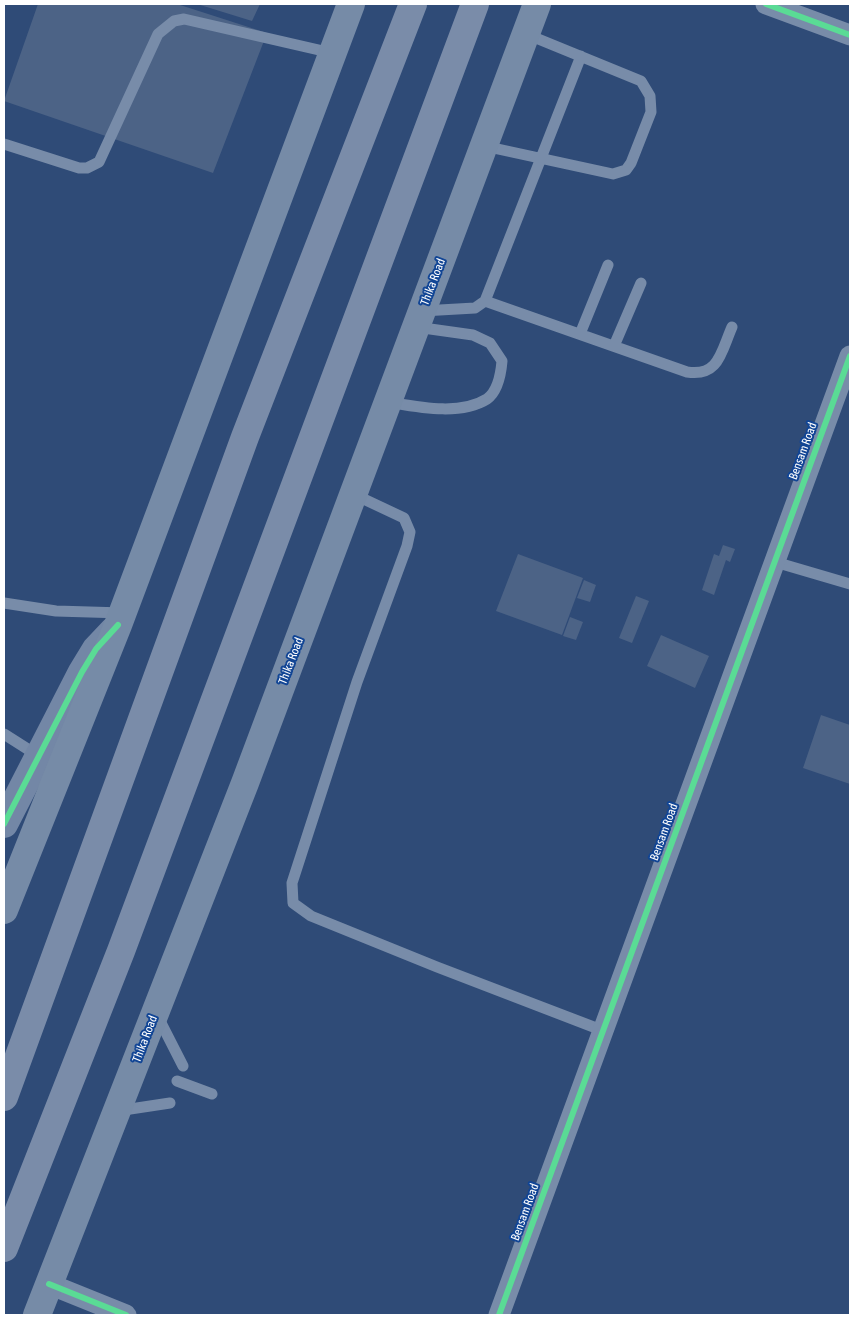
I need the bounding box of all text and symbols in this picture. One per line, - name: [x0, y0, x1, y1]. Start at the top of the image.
- street label: Thika Road: [417, 257, 449, 307]
- street label: Bensam Road: [786, 420, 820, 482]
- street label: Thika Road: [275, 636, 307, 686]
- street label: Bensam Road: [647, 801, 681, 863]
- street label: Thika Road: [129, 1014, 161, 1064]
- street label: Bensam Road: [508, 1181, 542, 1243]

